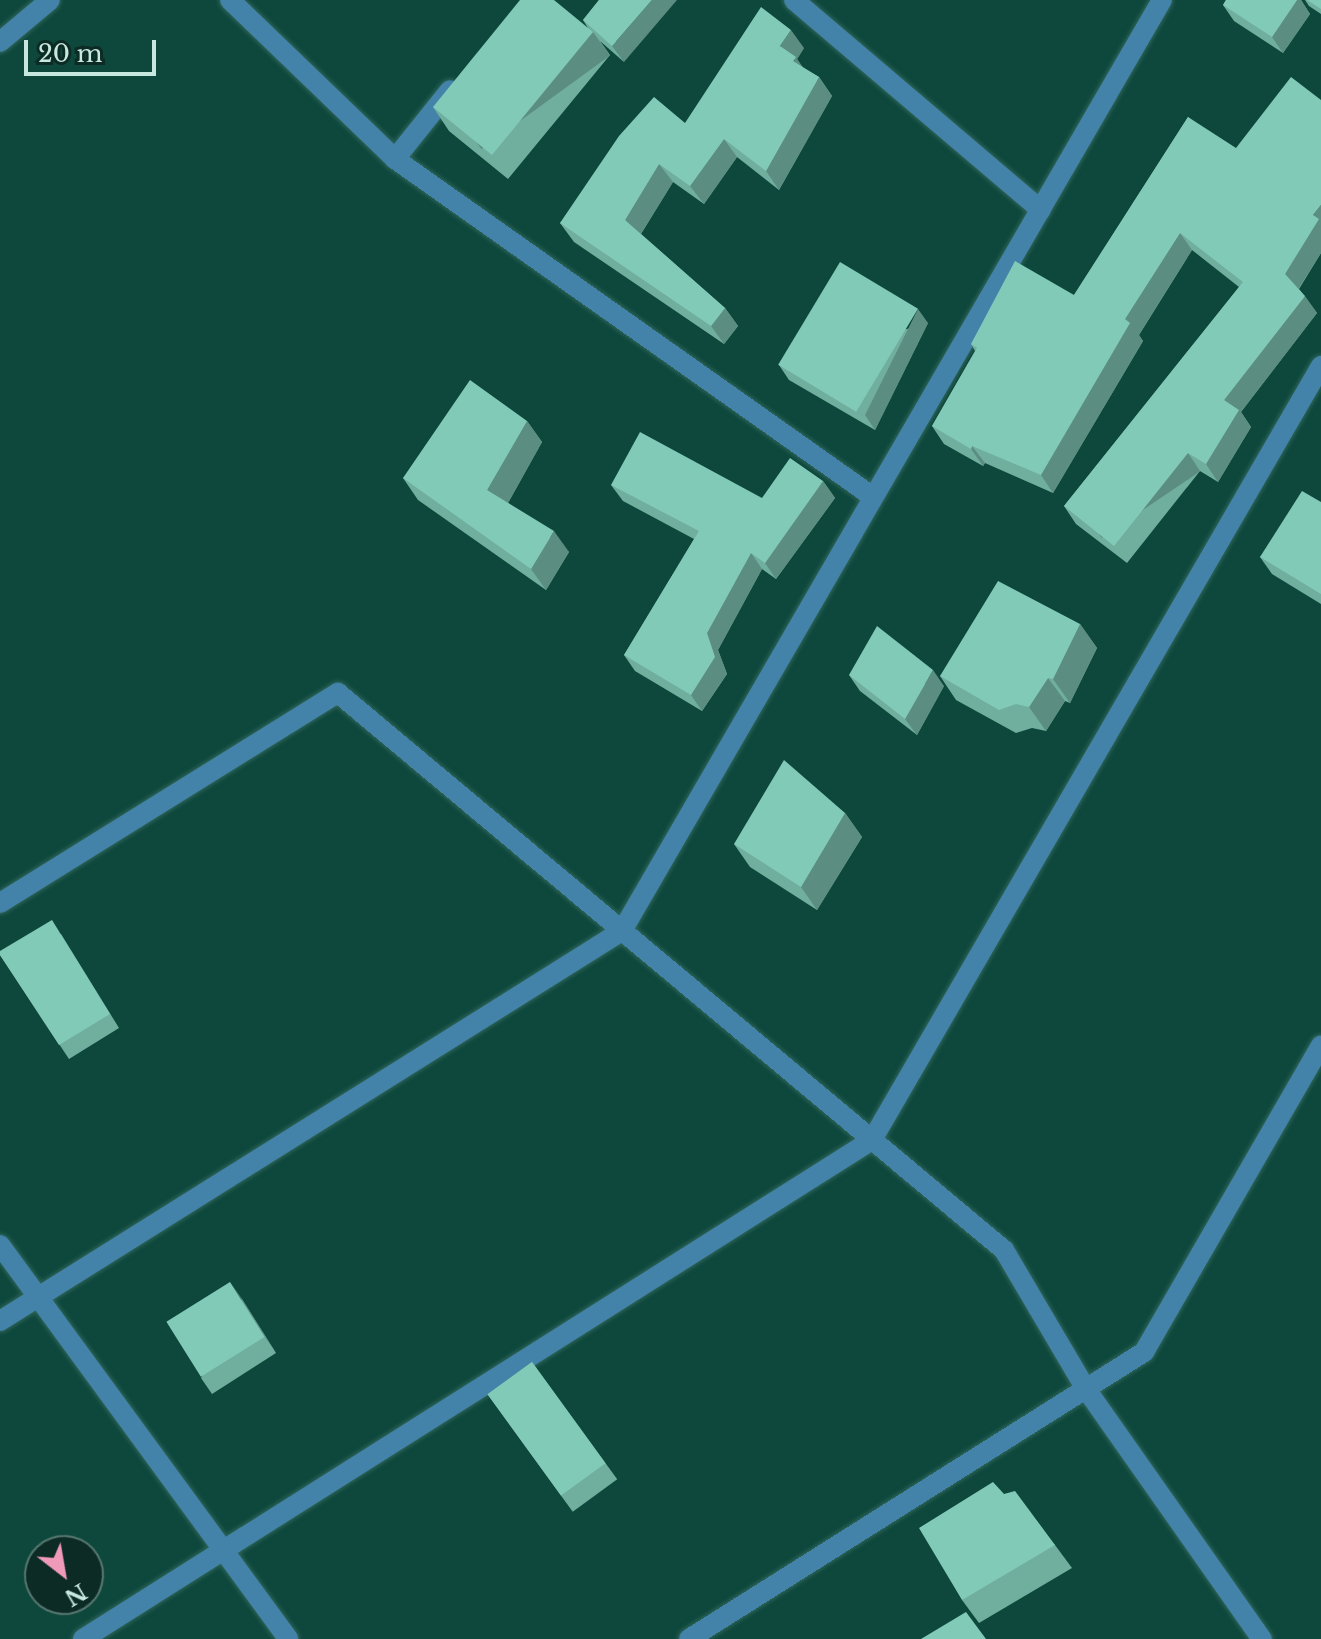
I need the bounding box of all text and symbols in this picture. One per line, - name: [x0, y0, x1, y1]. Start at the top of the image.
- scale bar: [28, 24, 160, 74]
- text: 20 m: [38, 39, 103, 68]
- north arrow: [24, 1535, 104, 1615]
- text: N: [60, 1577, 91, 1611]

